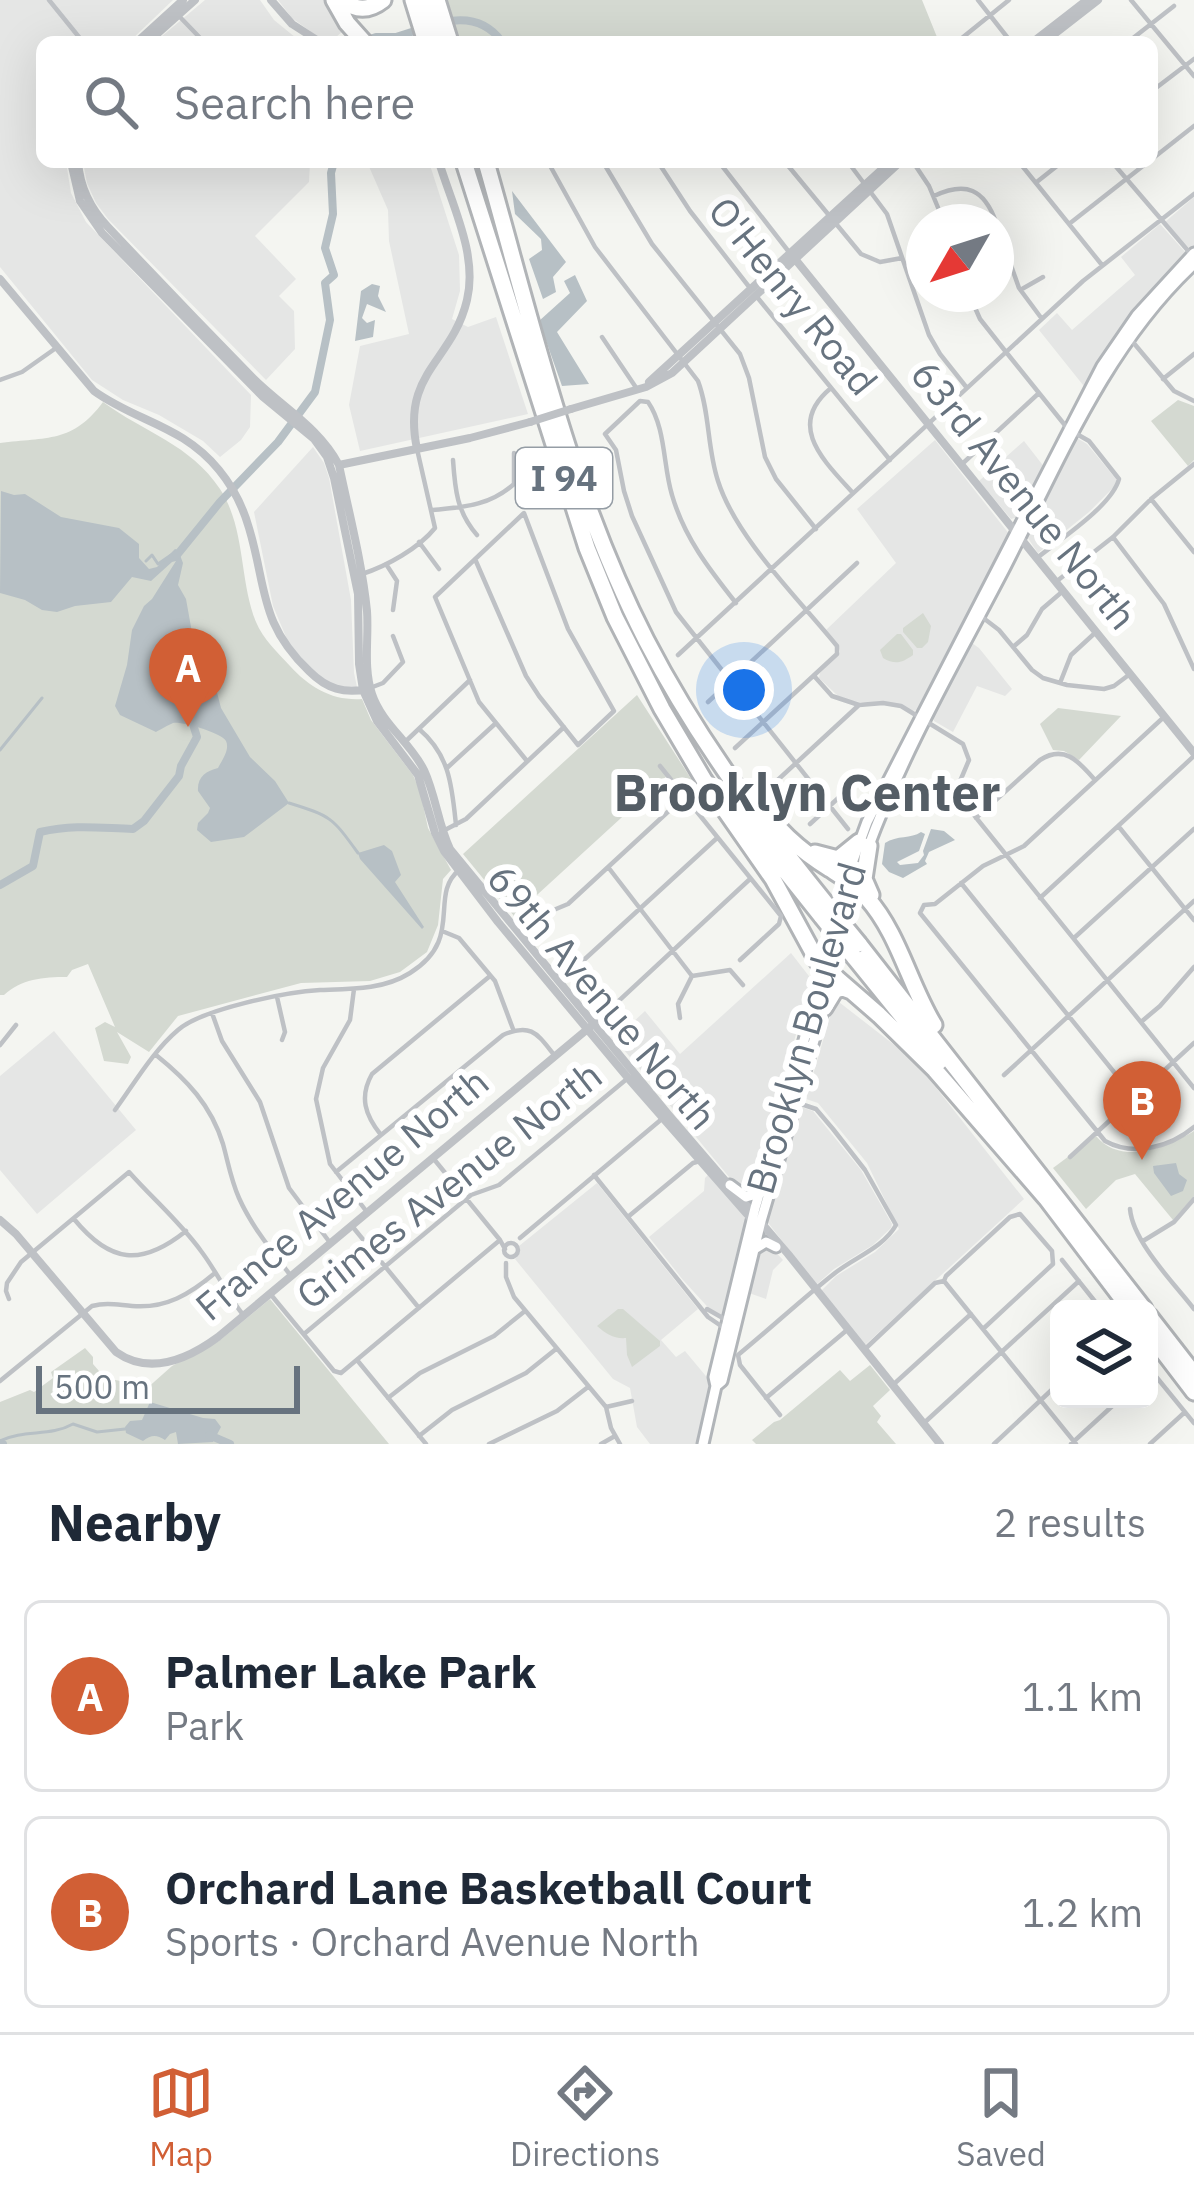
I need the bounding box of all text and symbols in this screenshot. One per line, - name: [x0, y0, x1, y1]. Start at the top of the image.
- search box: [36, 36, 1158, 168]
- icon: search: [78, 69, 144, 135]
- text: Search here: [174, 73, 415, 131]
- street label: O'Henry Road: [698, 186, 889, 405]
- north arrow: [906, 204, 1014, 312]
- street label: 63rd Avenue North: [900, 350, 1149, 640]
- road number: I 94: [516, 448, 612, 508]
- pin: A: [149, 628, 227, 727]
- your location: [714, 660, 774, 720]
- district label: Brooklyn Center: [614, 759, 1001, 825]
- street label: 69th Avenue North: [476, 854, 728, 1140]
- street label: Brooklyn Boulevard: [734, 856, 877, 1199]
- street label: Grimes Avenue North: [286, 1049, 612, 1320]
- street label: France Avenue North: [185, 1056, 499, 1331]
- pin: B: [1103, 1061, 1181, 1160]
- map controls: [1050, 1300, 1158, 1408]
- button: layers: [1050, 1300, 1158, 1408]
- scale bar: [36, 1360, 300, 1413]
- text: 500 m: [54, 1365, 150, 1408]
- text: Nearby: [48, 1489, 221, 1555]
- text: 2 results: [994, 1497, 1146, 1548]
- text: Palmer Lake Park: [165, 1642, 536, 1700]
- text: A: [77, 1671, 103, 1722]
- text: 1.1 km: [1022, 1671, 1143, 1722]
- text: Park: [165, 1700, 244, 1751]
- text: Orchard Lane Basketball Court: [165, 1858, 812, 1916]
- text: B: [77, 1887, 103, 1938]
- text: 1.2 km: [1022, 1887, 1143, 1938]
- text: Sports · Orchard Avenue North: [165, 1916, 700, 1967]
- tab: Map: [148, 2060, 214, 2175]
- tab: Directions: [510, 2060, 660, 2175]
- tab: Saved: [956, 2060, 1046, 2175]

